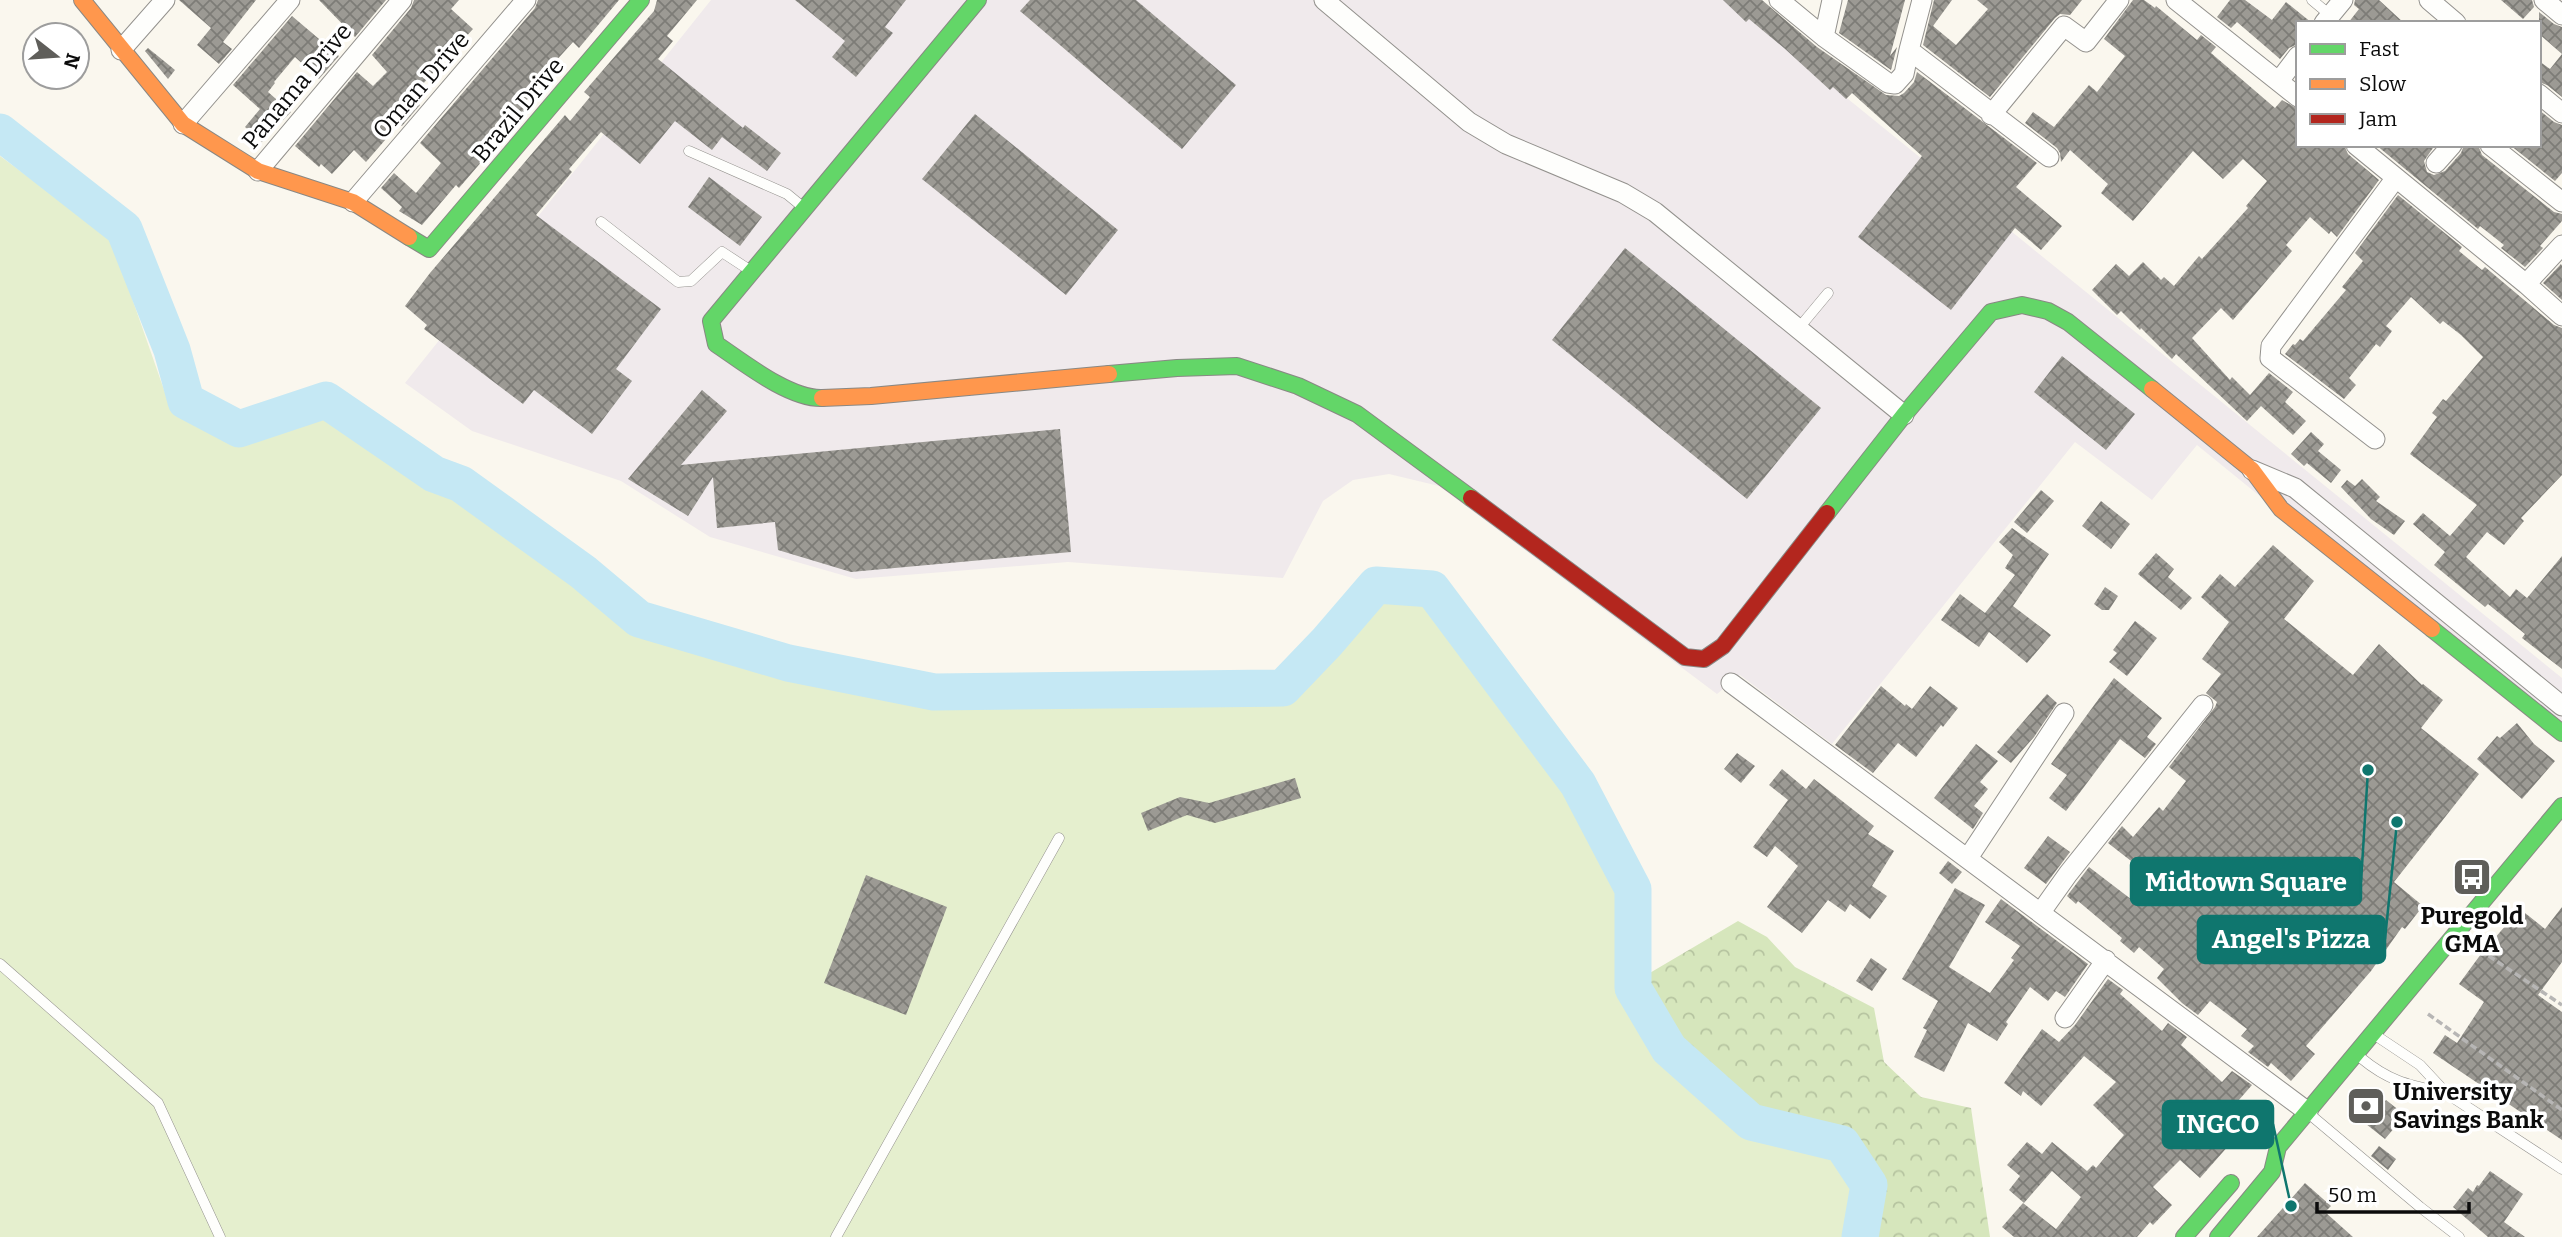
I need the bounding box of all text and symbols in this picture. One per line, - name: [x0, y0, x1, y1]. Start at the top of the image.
- street label: Panama Drive: [236, 18, 358, 154]
- north arrow: [21, 21, 91, 91]
- legend: [2296, 21, 2541, 147]
- street label: Oman Drive: [367, 26, 475, 144]
- text: Fast: [2359, 36, 2400, 62]
- text: N: [59, 50, 85, 72]
- street label: Brazil Drive: [466, 52, 570, 168]
- text: Slow: [2359, 71, 2406, 97]
- text: Jam: [2358, 106, 2397, 132]
- bus stop icon: Puregold GMA: [2451, 856, 2493, 898]
- callout: Midtown Square: [2131, 858, 2361, 905]
- text: Midtown Square: [2145, 867, 2347, 898]
- place label: Puregold GMA: [2421, 902, 2524, 958]
- callout: Angel's Pizza: [2198, 916, 2385, 963]
- text: Angel's Pizza: [2212, 924, 2371, 955]
- place label: University Savings Bank: [2393, 1078, 2545, 1134]
- bank icon: University Savings Bank: [2345, 1085, 2387, 1127]
- callout: INGCO: [2163, 1101, 2273, 1148]
- text: INGCO: [2177, 1109, 2259, 1140]
- scale bar: [2317, 1170, 2469, 1214]
- text: 50 m: [2328, 1182, 2377, 1208]

